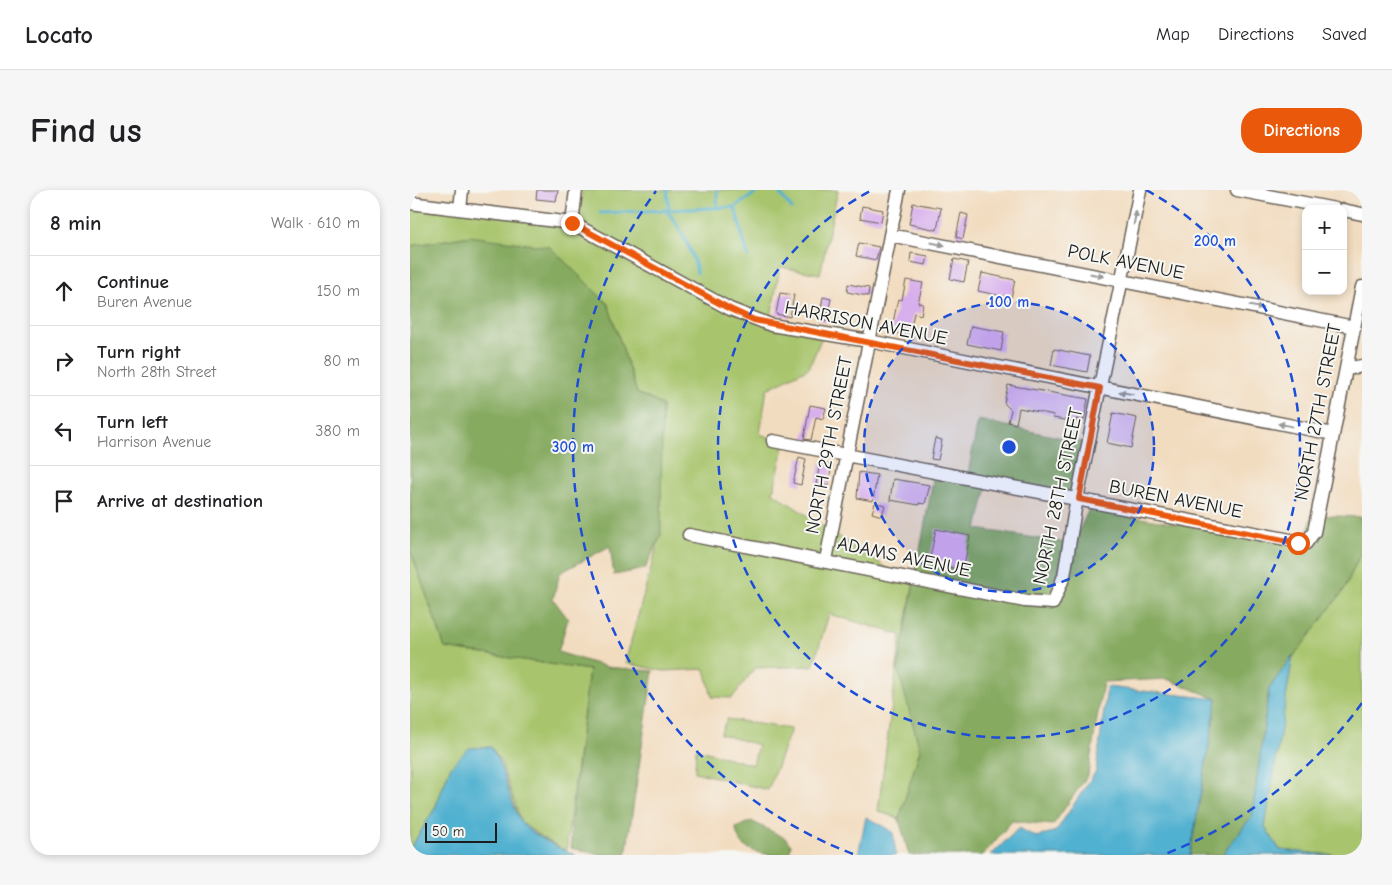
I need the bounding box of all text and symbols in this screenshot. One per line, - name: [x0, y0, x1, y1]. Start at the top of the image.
- text: Locato: [25, 21, 93, 49]
- text: Map: [1156, 24, 1190, 45]
- text: Directions: [1218, 24, 1294, 45]
- text: Saved: [1322, 24, 1367, 45]
- button: Directions: [1241, 108, 1362, 153]
- text: Find us: [30, 110, 142, 151]
- map controls: [1302, 205, 1347, 295]
- button: +: [1302, 205, 1347, 250]
- one-way arrow: [1131, 209, 1139, 225]
- text: 8 min: [50, 211, 101, 235]
- route end: [561, 212, 584, 235]
- text: Walk · 610 m: [271, 214, 360, 232]
- text: 200 m: [1194, 232, 1236, 250]
- street label: POLK AVENUE: [1066, 240, 1186, 284]
- one-way arrow: [930, 241, 946, 249]
- button: −: [1302, 250, 1347, 295]
- text: Continue: [97, 271, 169, 293]
- one-way arrow: [1090, 271, 1105, 279]
- icon: ahead: [50, 277, 78, 305]
- text: 150 m: [317, 282, 360, 300]
- text: Buren Avenue: [97, 293, 192, 311]
- text: 100 m: [989, 293, 1029, 311]
- street label: HARRISON AVENUE: [783, 296, 949, 350]
- one-way arrow: [1249, 303, 1264, 311]
- street label: NORTH 27TH STREET: [1290, 322, 1346, 502]
- text: Turn right: [97, 341, 181, 363]
- icon: right: [50, 347, 78, 375]
- text: 80 m: [323, 352, 360, 370]
- street label: NORTH 29TH STREET: [801, 354, 857, 536]
- text: North 28th Street: [97, 363, 216, 381]
- one-way arrow: [1117, 389, 1133, 397]
- street label: NORTH 28TH STREET: [1028, 405, 1088, 586]
- text: Turn left: [97, 411, 168, 433]
- icon: left: [50, 417, 78, 445]
- one-way arrow: [1277, 420, 1293, 428]
- text: 380 m: [315, 422, 360, 440]
- text: Harrison Avenue: [97, 433, 211, 451]
- text: 300 m: [552, 438, 594, 456]
- centre of rings: [1000, 438, 1018, 456]
- street label: BUREN AVENUE: [1107, 475, 1245, 523]
- icon: arrive: [50, 487, 78, 515]
- text: Arrive at destination: [97, 490, 263, 512]
- street label: ADAMS AVENUE: [835, 532, 973, 582]
- route start: [1287, 532, 1310, 555]
- scale bar: [425, 820, 498, 843]
- text: 50 m: [432, 823, 464, 840]

